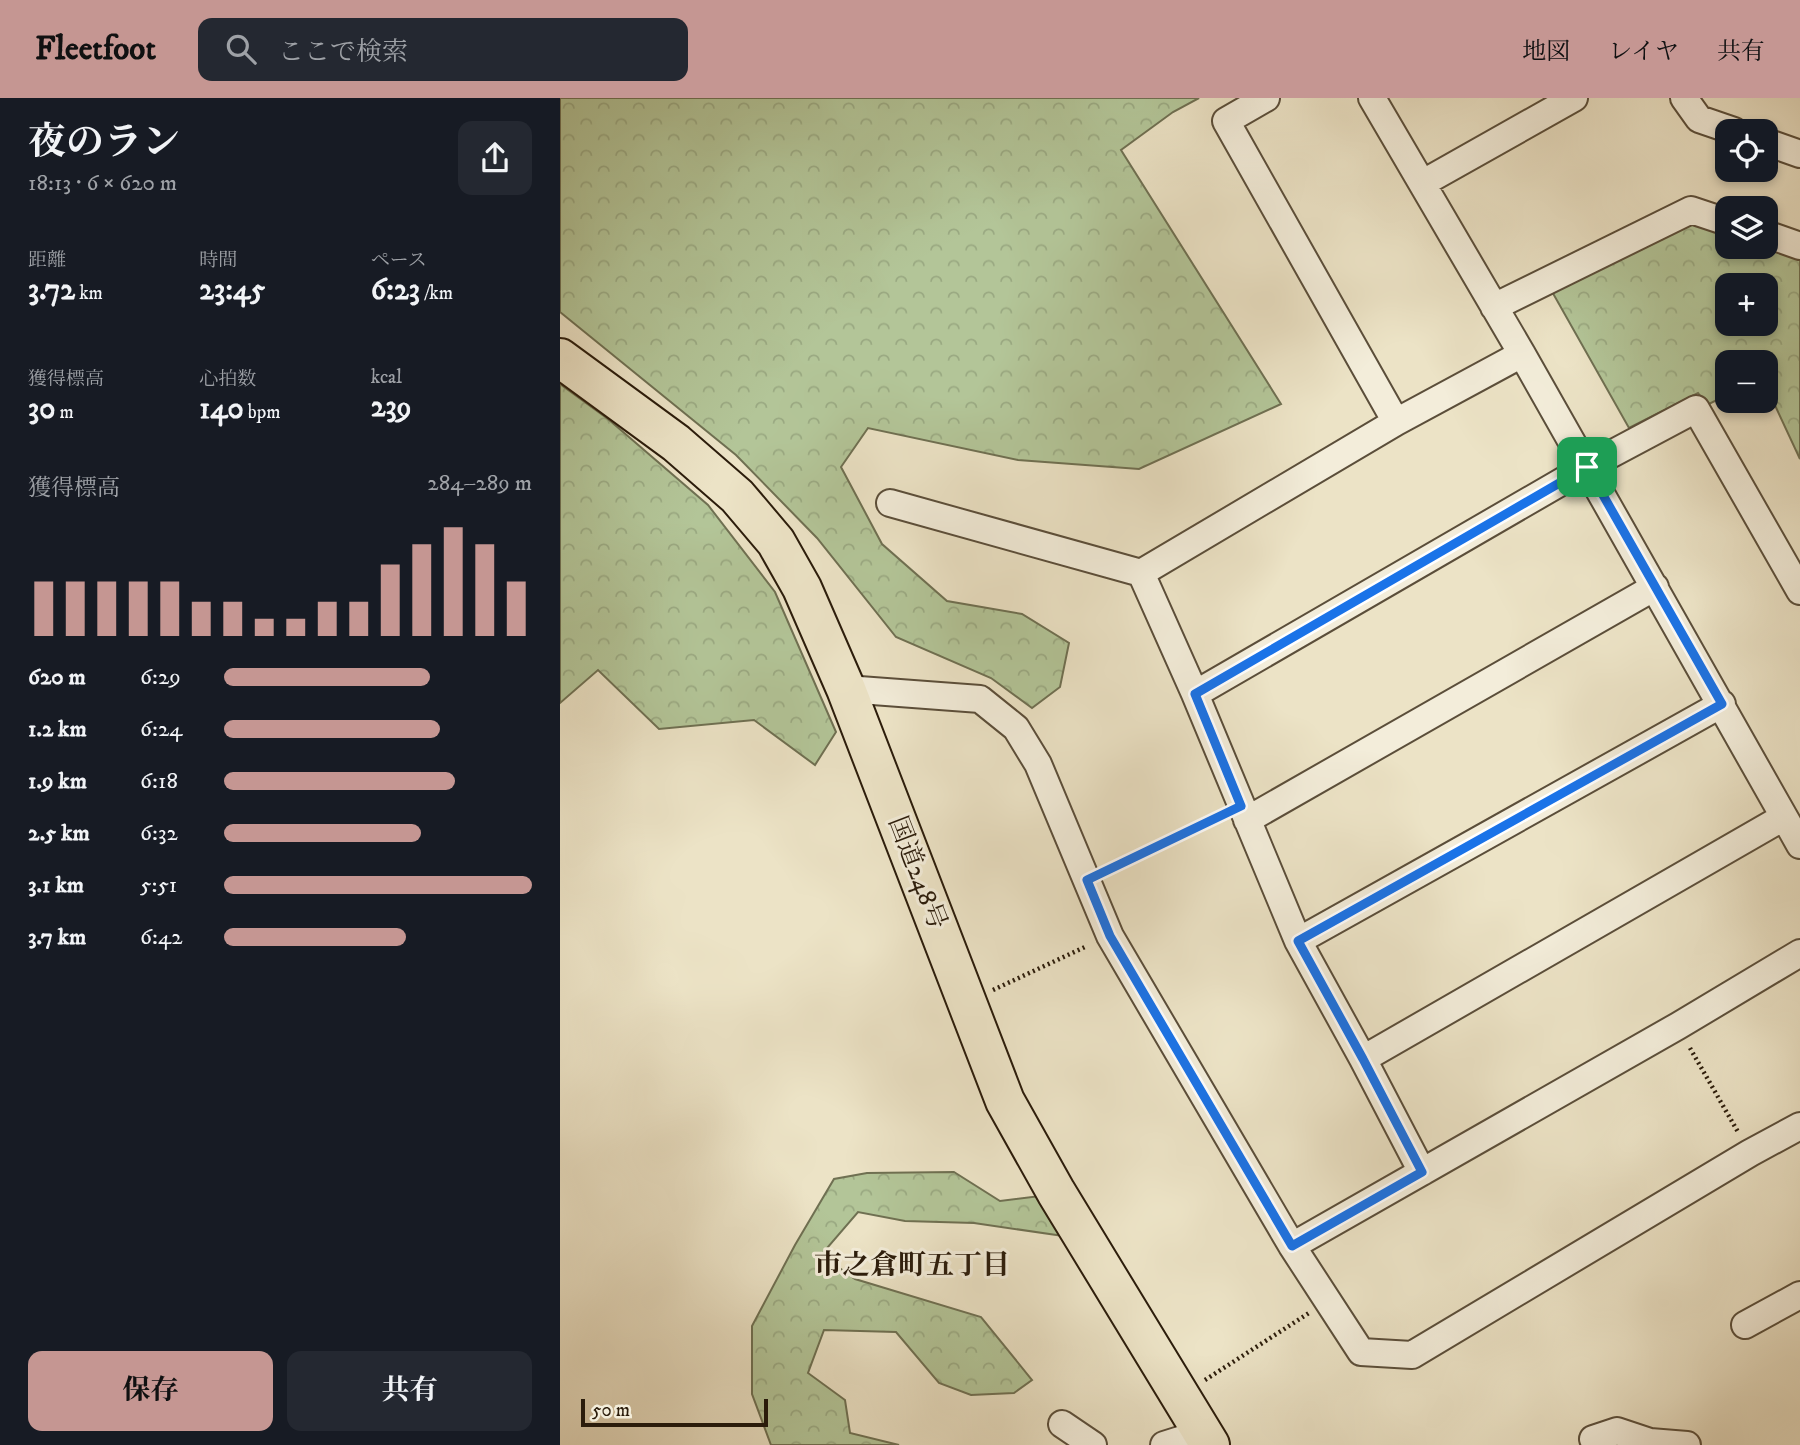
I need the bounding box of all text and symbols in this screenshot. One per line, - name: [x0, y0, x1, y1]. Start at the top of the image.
- search box: [198, 18, 688, 81]
- text: Fleetfoot: [35, 29, 156, 70]
- icon: search: [222, 30, 260, 68]
- text: ここで検索: [278, 36, 408, 69]
- text: 地図: [1522, 37, 1570, 67]
- text: レイヤ: [1608, 37, 1679, 67]
- text: 共有: [1717, 37, 1765, 67]
- text: 夜のラン: [28, 119, 180, 167]
- map controls: [1715, 119, 1778, 413]
- button: locate: [1715, 119, 1778, 182]
- button: share: [458, 121, 532, 195]
- text: 18:13 · 6 × 620 m: [28, 169, 177, 198]
- button: layers: [1715, 196, 1778, 259]
- text: 距離: [28, 249, 66, 272]
- text: 時間: [199, 249, 237, 272]
- text: ペース: [371, 249, 427, 272]
- text: 3.72: [28, 272, 75, 309]
- text: 23:45: [199, 272, 265, 309]
- text: 6:23: [371, 272, 420, 309]
- button: +: [1715, 273, 1778, 336]
- text: km: [75, 282, 103, 305]
- text: /km: [420, 282, 453, 305]
- button: −: [1715, 350, 1778, 413]
- text: kcal: [371, 366, 402, 389]
- text: 獲得標高: [28, 368, 104, 391]
- text: 心拍数: [199, 368, 256, 391]
- text: 239: [371, 389, 412, 426]
- text: 30: [28, 391, 55, 428]
- text: 140: [199, 391, 244, 428]
- text: m: [55, 401, 74, 424]
- text: bpm: [244, 401, 281, 424]
- pin: [1557, 437, 1617, 497]
- icon: arrive: [1568, 448, 1606, 486]
- text: 284–289 m: [427, 469, 532, 498]
- text: 獲得標高: [28, 474, 120, 503]
- text: 620 m: [28, 663, 86, 692]
- text: 6:29: [140, 663, 181, 692]
- text: 1.2 km: [28, 715, 87, 744]
- text: 6:24: [140, 715, 183, 744]
- text: 1.9 km: [28, 767, 87, 796]
- text: 6:18: [140, 767, 178, 796]
- street label: 国道248号: [880, 812, 954, 934]
- text: 2.5 km: [28, 819, 90, 848]
- text: 6:32: [140, 819, 178, 848]
- text: 3.1 km: [28, 871, 84, 900]
- text: 5:51: [140, 871, 177, 900]
- text: 3.7 km: [28, 923, 86, 952]
- text: 6:42: [140, 923, 183, 952]
- district label: 市之倉町五丁目: [814, 1248, 1010, 1283]
- button: 保存: [28, 1351, 273, 1431]
- button: 共有: [287, 1351, 532, 1431]
- scale bar: [581, 1396, 768, 1428]
- text: 50 m: [592, 1399, 630, 1422]

